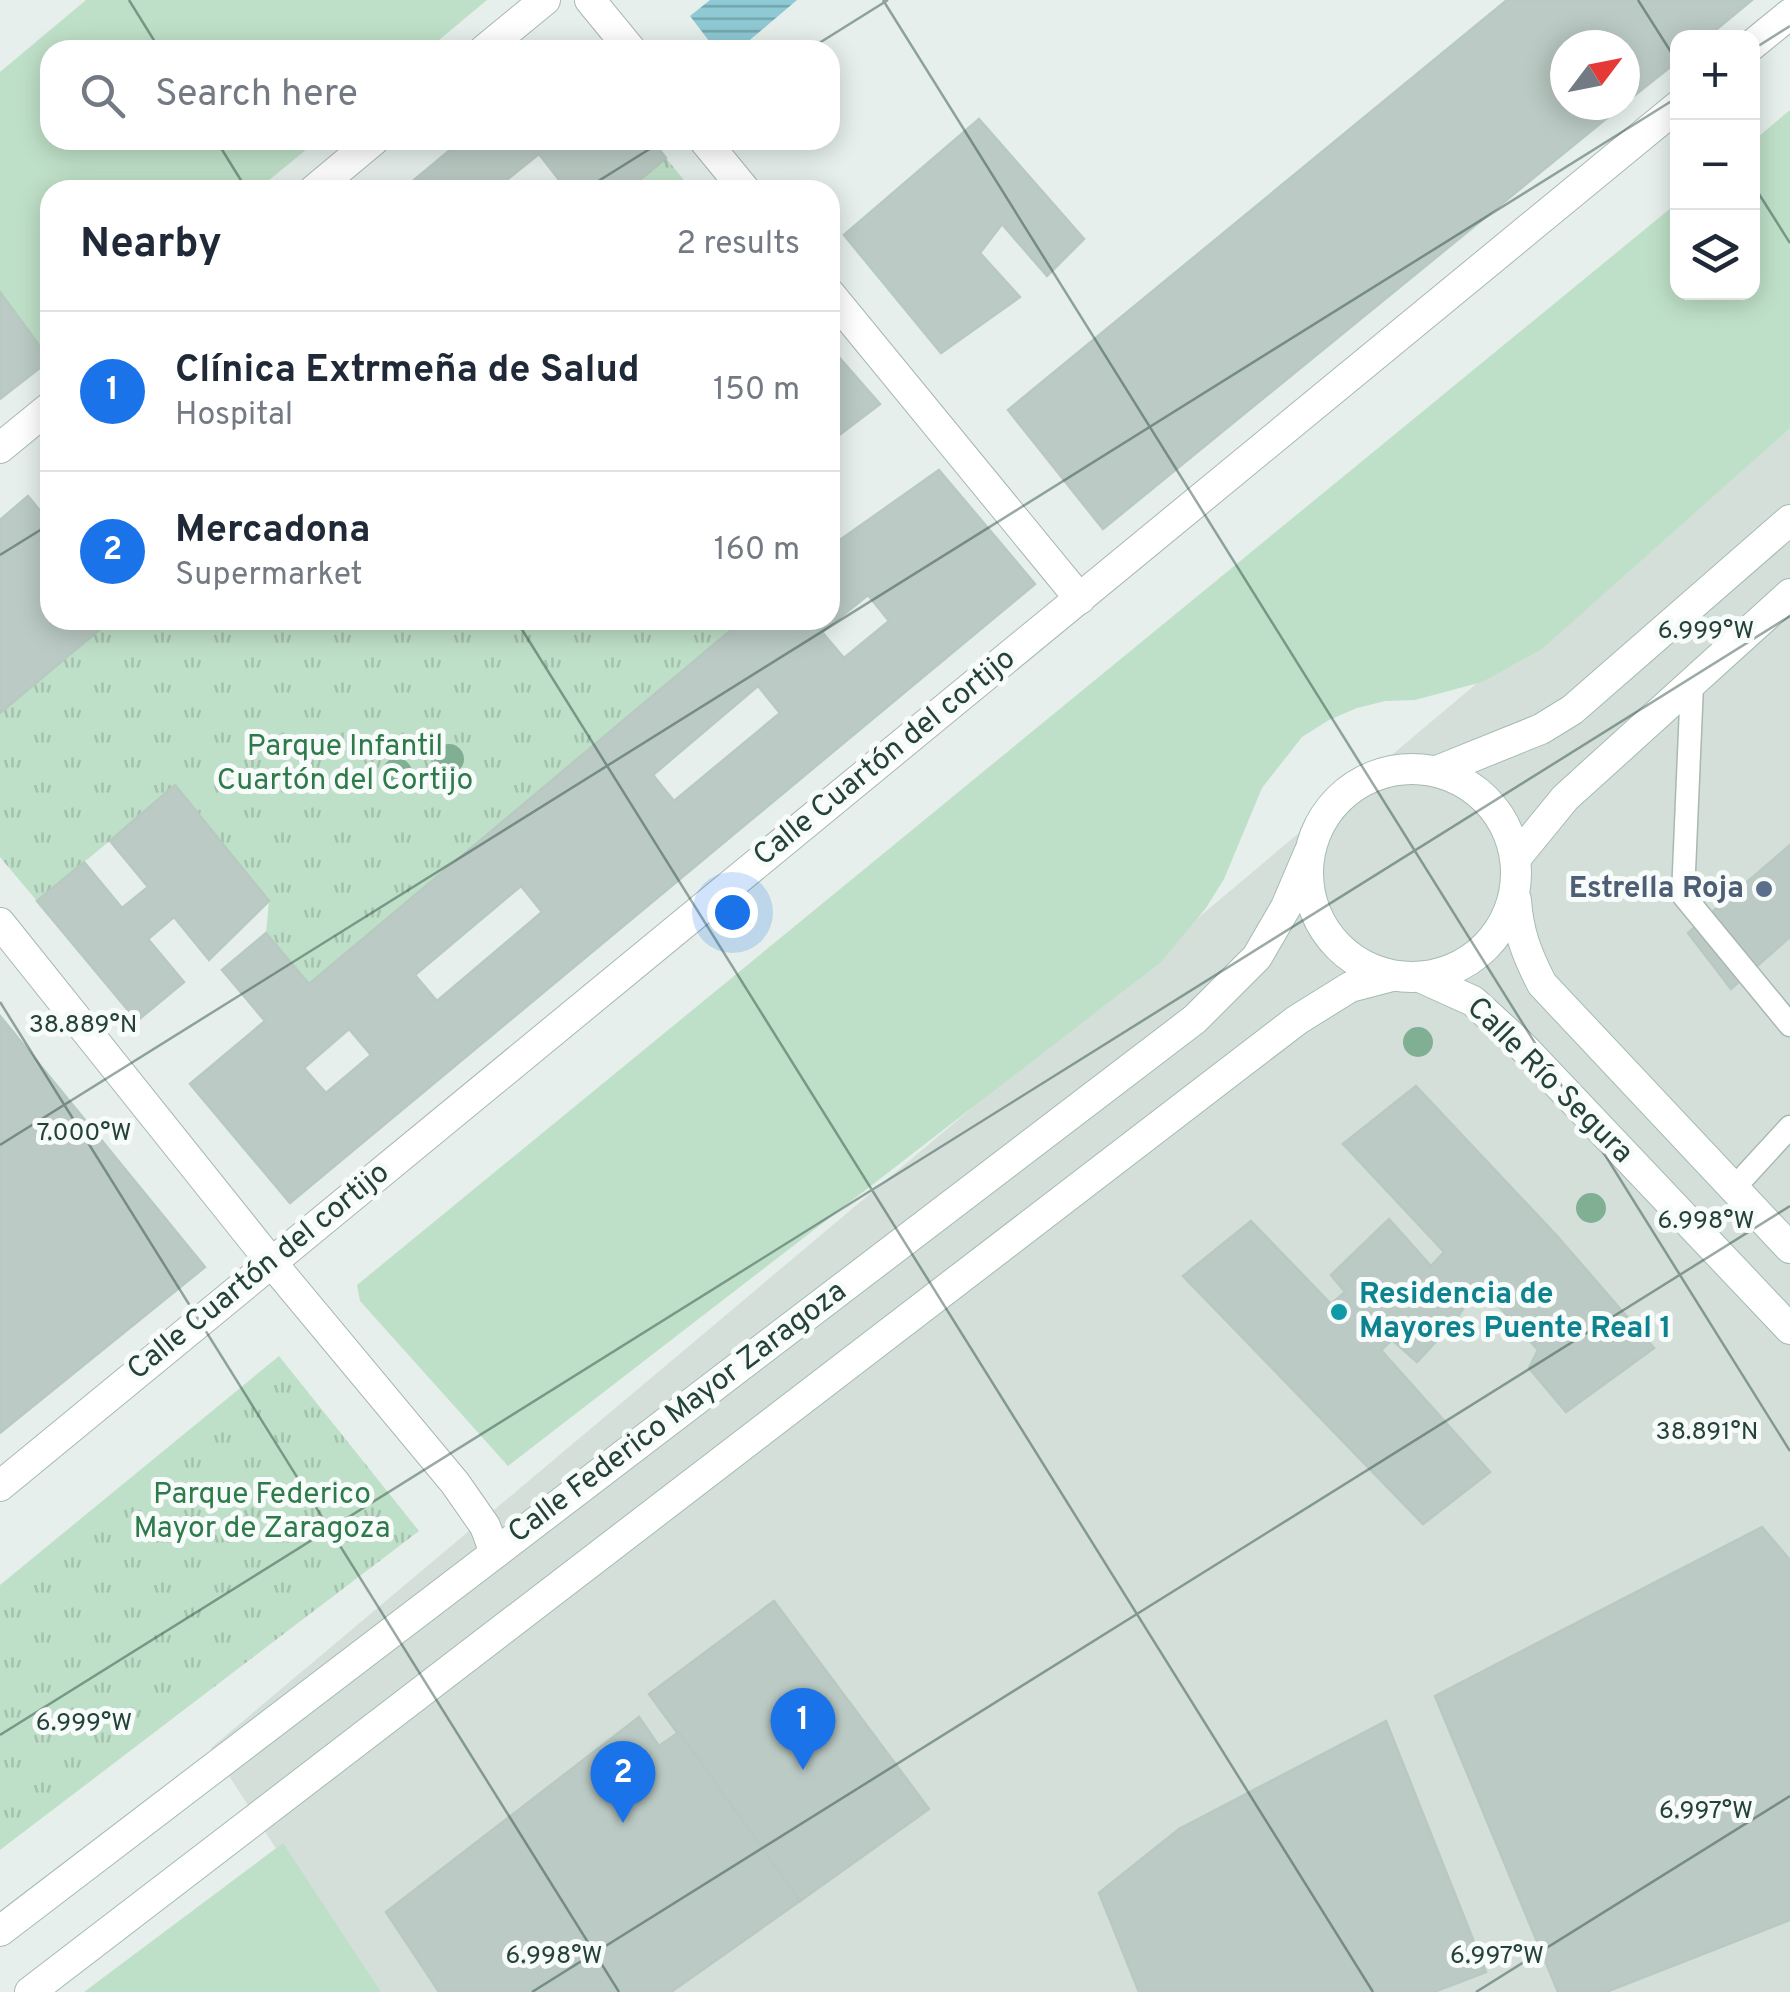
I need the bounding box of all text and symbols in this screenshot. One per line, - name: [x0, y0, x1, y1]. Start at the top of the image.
- north arrow: [1550, 30, 1640, 120]
- map controls: [1670, 30, 1760, 300]
- button: +: [1670, 30, 1760, 120]
- search box: [40, 40, 840, 150]
- icon: search: [75, 68, 130, 123]
- text: Search here: [155, 71, 358, 120]
- button: −: [1670, 120, 1760, 210]
- button: layers: [1670, 210, 1760, 300]
- text: Nearby: [80, 219, 222, 272]
- text: 2 results: [676, 225, 800, 265]
- text: Clínica Extrmeña de Salud: [175, 347, 640, 396]
- text: 1: [106, 371, 119, 411]
- text: 150 m: [713, 371, 800, 411]
- text: Hospital: [175, 396, 293, 436]
- text: Mercadona: [175, 507, 370, 556]
- text: 2: [103, 531, 122, 571]
- text: 160 m: [714, 531, 800, 571]
- text: Supermarket: [175, 556, 363, 596]
- text: 6.999°W: [1658, 616, 1754, 648]
- street label: Calle Cuartón del cortijo: [747, 641, 1023, 875]
- park label: Parque Infantil Cuartón del Cortijo: [217, 729, 473, 800]
- place label: Estrella Roja: [1569, 871, 1744, 908]
- marker: Estrella Roja: [1753, 878, 1775, 900]
- your location: [707, 887, 758, 938]
- street label: Calle Río Segura: [1458, 990, 1640, 1172]
- text: 38.889°N: [29, 1010, 137, 1042]
- text: 7.000°W: [36, 1118, 132, 1150]
- street label: Calle Cuartón del cortijo: [121, 1155, 397, 1389]
- text: 6.998°W: [1658, 1206, 1754, 1238]
- street label: Calle Federico Mayor Zaragoza: [502, 1274, 854, 1552]
- place label: Residencia de Mayores Puente Real 1: [1359, 1277, 1671, 1348]
- marker: Residencia de Mayores Puente Real 1: [1328, 1301, 1350, 1323]
- text: 38.891°N: [1656, 1417, 1758, 1449]
- park label: Parque Federico Mayor de Zaragoza: [133, 1477, 391, 1548]
- pin: 1: [770, 1688, 836, 1770]
- text: 6.999°W: [36, 1708, 132, 1740]
- pin: 2: [590, 1740, 656, 1823]
- text: 6.997°W: [1659, 1796, 1753, 1828]
- text: 6.998°W: [506, 1941, 602, 1973]
- text: 6.997°W: [1450, 1941, 1544, 1973]

